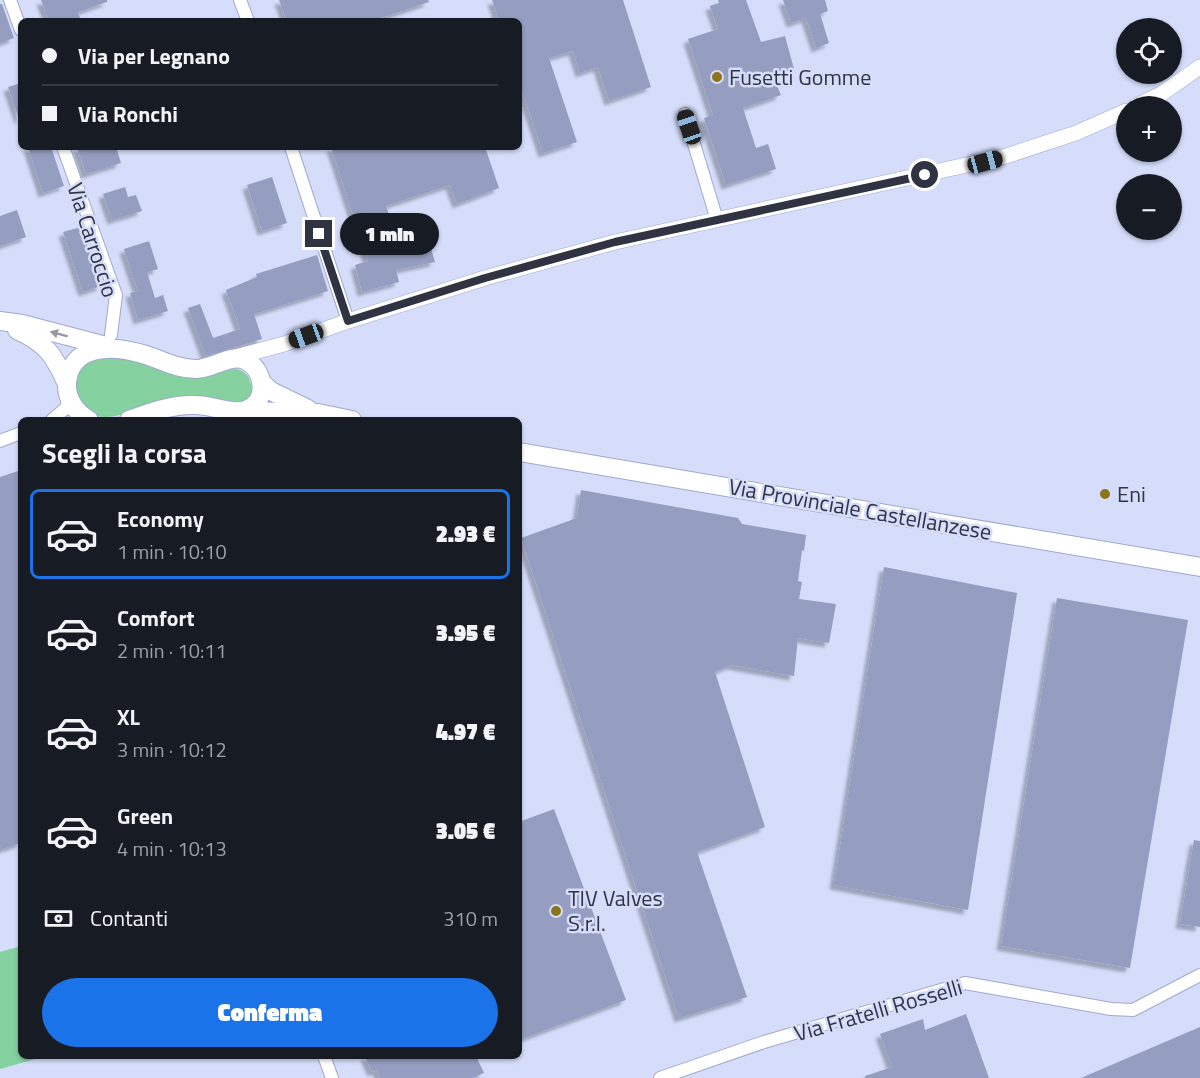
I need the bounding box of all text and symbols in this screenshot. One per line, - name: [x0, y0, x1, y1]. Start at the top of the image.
- map controls: [1116, 18, 1182, 240]
- button: locate: [1116, 18, 1182, 84]
- text: Via per Legnano: [78, 39, 230, 73]
- place label: Fusetti Gomme: [729, 60, 871, 94]
- marker: Fusetti Gomme: [710, 70, 724, 84]
- button: +: [1116, 96, 1182, 162]
- text: Via Ronchi: [78, 97, 178, 131]
- car: [675, 107, 703, 147]
- car: [965, 149, 1005, 175]
- route start: [911, 161, 938, 188]
- button: −: [1116, 174, 1182, 240]
- street label: Via Carroccio: [59, 178, 127, 302]
- callout: 1 min: [340, 213, 439, 255]
- text: 1 min: [365, 218, 414, 249]
- route end: [305, 220, 332, 247]
- car: [286, 321, 326, 351]
- one-way arrow: [50, 328, 68, 338]
- text: Scegli la corsa: [42, 432, 207, 473]
- street label: Via Provinciale Castellanzese: [726, 469, 994, 549]
- place label: Eni: [1117, 477, 1146, 511]
- marker: Eni: [1098, 487, 1112, 501]
- text: Economy: [117, 502, 204, 536]
- icon: car: [45, 507, 99, 561]
- text: 2.93 €: [436, 517, 495, 551]
- text: 1 min · 10:10: [117, 536, 227, 567]
- text: Comfort: [117, 601, 195, 635]
- icon: car: [45, 606, 99, 660]
- text: 3.95 €: [436, 616, 495, 650]
- text: 2 min · 10:11: [117, 635, 227, 666]
- text: XL: [117, 700, 140, 734]
- icon: car: [45, 705, 99, 759]
- text: 4.97 €: [436, 715, 495, 749]
- text: 3 min · 10:12: [117, 734, 227, 765]
- text: Green: [117, 799, 173, 833]
- icon: car: [45, 804, 99, 858]
- text: 3.05 €: [436, 814, 495, 848]
- text: 4 min · 10:13: [117, 833, 227, 864]
- place label: TIV Valves S.r.l.: [568, 881, 663, 940]
- text: Contanti: [90, 901, 168, 935]
- icon: cash: [42, 902, 75, 935]
- text: 310 m: [443, 903, 498, 934]
- marker: TIV Valves S.r.l.: [549, 904, 563, 918]
- street label: Via Fratelli Rosselli: [790, 970, 966, 1050]
- button: Conferma: [42, 978, 498, 1047]

